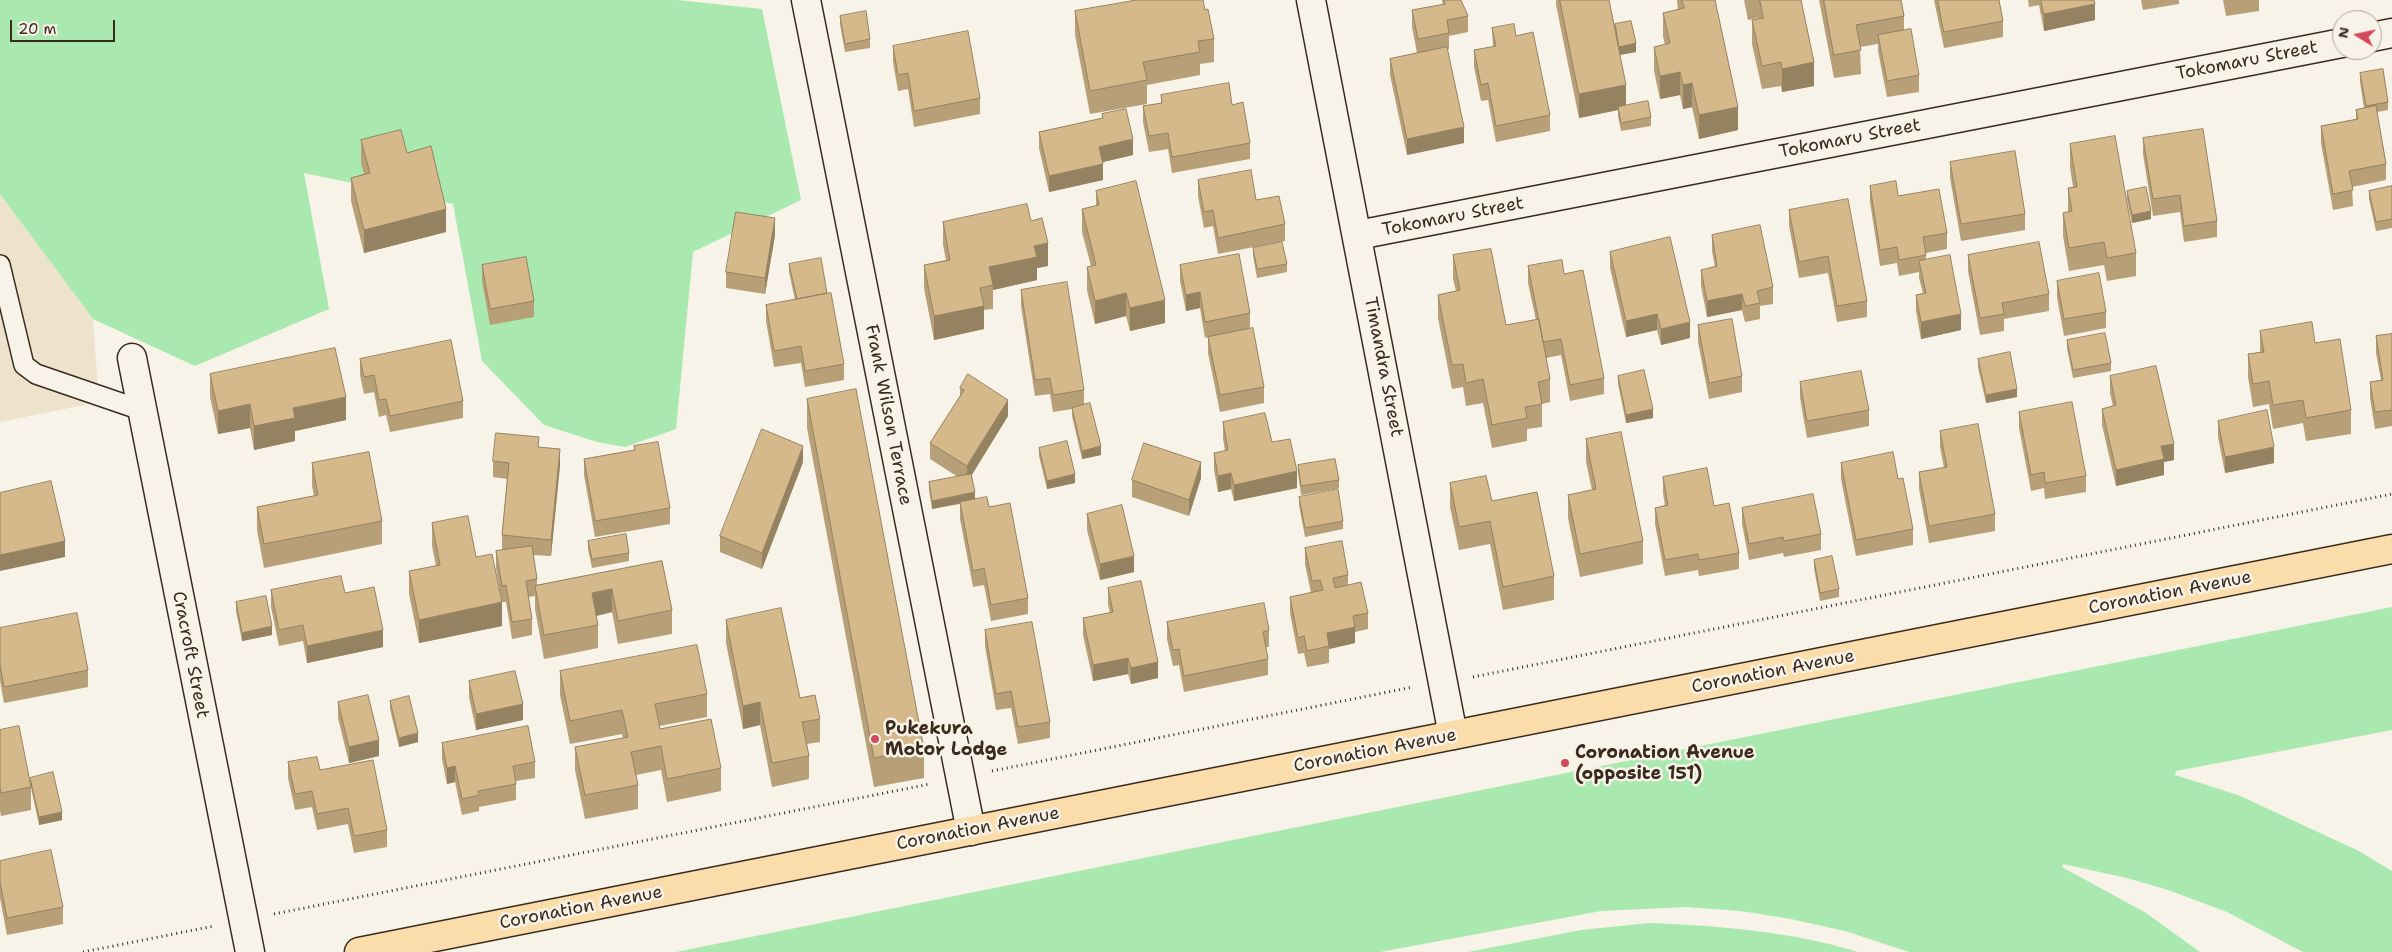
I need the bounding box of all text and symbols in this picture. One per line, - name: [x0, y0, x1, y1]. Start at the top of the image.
- scale bar: [12, 10, 118, 42]
- north arrow: [2332, 10, 2382, 60]
- text: 20 m: [18, 19, 57, 39]
- text: N: [2333, 26, 2353, 40]
- street label: Tokomaru Street: [2174, 37, 2320, 85]
- street label: Tokomaru Street: [1777, 115, 1923, 163]
- street label: Tokomaru Street: [1380, 193, 1526, 241]
- street label: Timandra Street: [1359, 295, 1407, 439]
- street label: Frank Wilson Terrace: [860, 323, 916, 507]
- street label: Coronation Avenue: [2087, 567, 2253, 619]
- street label: Cracroft Street: [167, 590, 213, 720]
- street label: Coronation Avenue: [1690, 646, 1856, 698]
- place label: Pukekura Motor Lodge: [885, 718, 1007, 761]
- street label: Coronation Avenue: [1292, 725, 1458, 777]
- marker: Pukekura Motor Lodge: [869, 733, 881, 745]
- place label: Coronation Avenue (opposite 151): [1575, 742, 1755, 784]
- marker: Coronation Avenue (opposite 151): [1559, 757, 1571, 769]
- street label: Coronation Avenue: [895, 803, 1061, 855]
- street label: Coronation Avenue: [498, 882, 664, 934]

